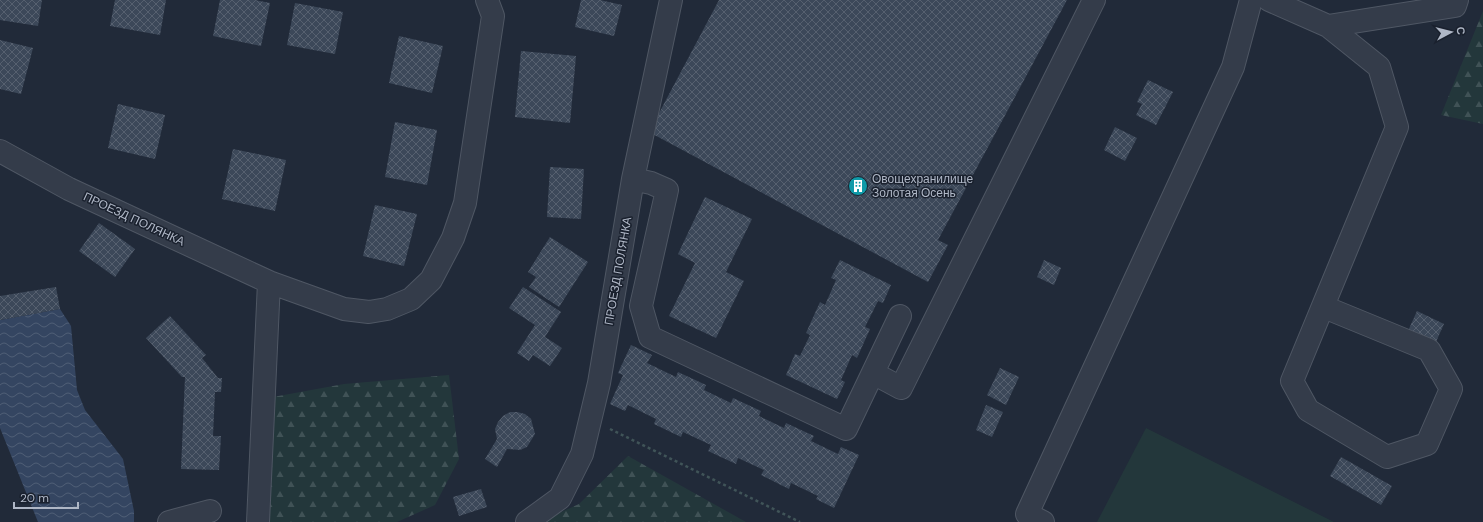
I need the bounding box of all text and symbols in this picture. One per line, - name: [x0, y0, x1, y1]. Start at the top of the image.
- north arrow: [1431, 12, 1471, 52]
- text: С: [1453, 26, 1468, 36]
- place label: Овощехранилище Золотая Осень: [872, 171, 974, 201]
- building icon: Овощехранилище Золотая Осень: [847, 175, 869, 197]
- street label: ПРОЕЗД ПОЛЯНКА: [81, 188, 187, 250]
- street label: ПРОЕЗД ПОЛЯНКА: [601, 215, 635, 327]
- scale bar: [14, 484, 78, 510]
- text: 20 m: [20, 490, 49, 506]

